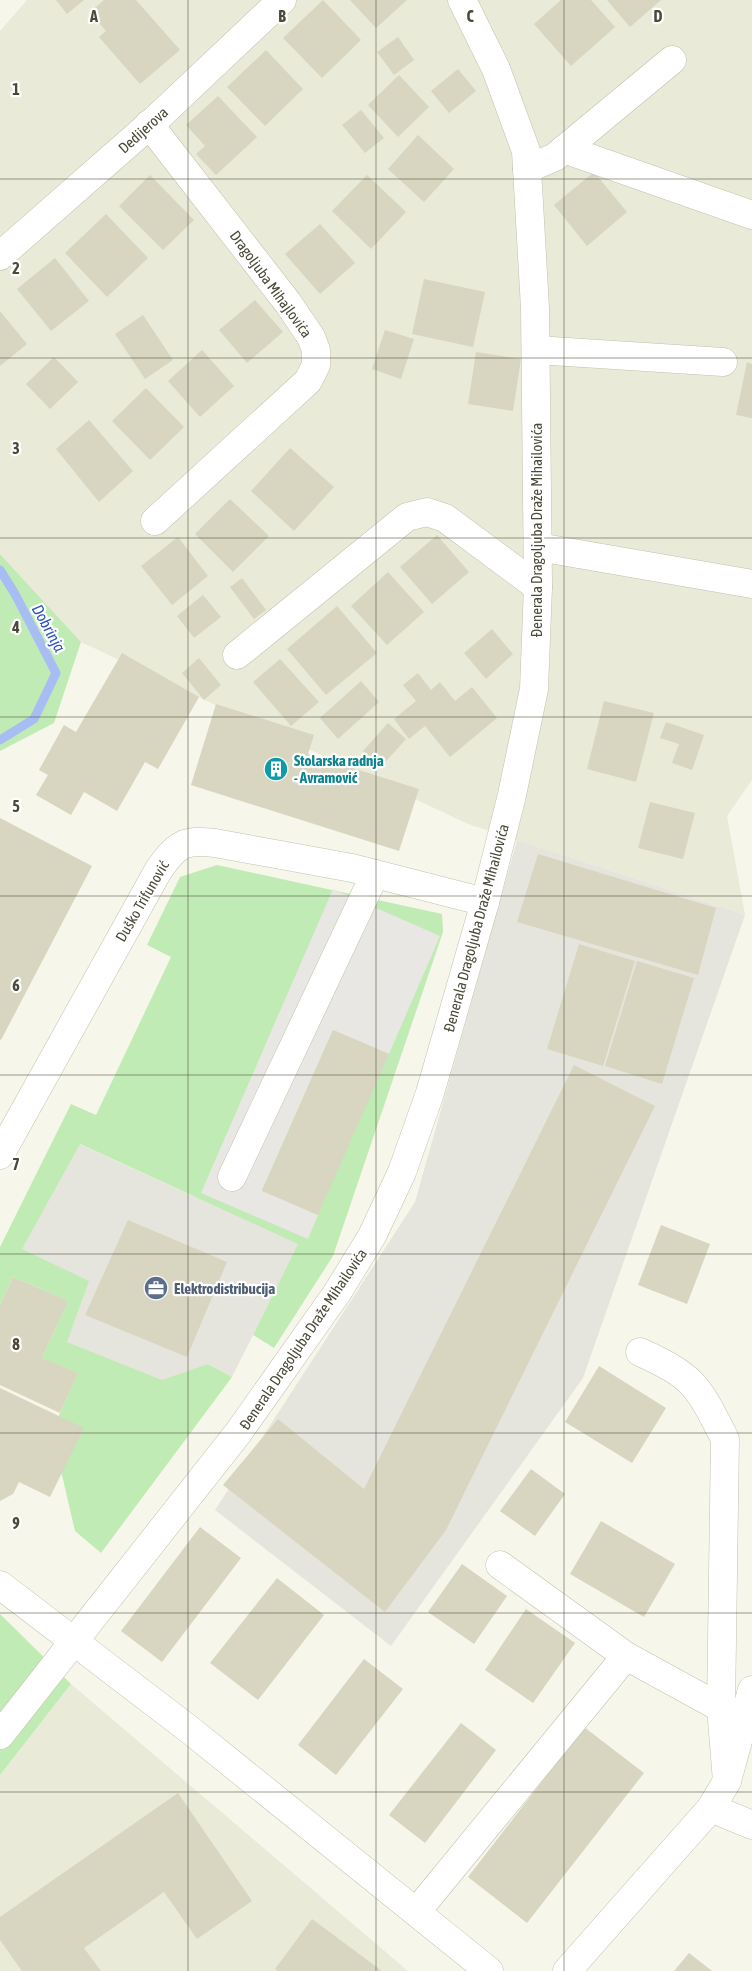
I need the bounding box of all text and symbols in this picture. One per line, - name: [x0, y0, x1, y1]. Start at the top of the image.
- text: A: [89, 7, 98, 25]
- text: B: [278, 7, 286, 25]
- text: C: [466, 7, 474, 25]
- text: D: [654, 7, 663, 25]
- text: 1: [12, 80, 20, 98]
- street label: Dedijerova: [115, 104, 171, 156]
- street label: Dragoljuba Mihajlovića: [227, 227, 315, 341]
- text: 2: [12, 259, 20, 277]
- street label: Đenerala Dragoljuba Draže Mihailovića: [528, 423, 545, 637]
- text: 3: [12, 439, 20, 457]
- water label: Dobrinja: [28, 601, 70, 656]
- text: 4: [11, 618, 20, 636]
- place label: Stolarska radnja - Avramović: [294, 752, 384, 786]
- building icon: Stolarska radnja - Avramović: [263, 756, 289, 782]
- text: 5: [12, 797, 20, 815]
- street label: Đenerala Dragoljuba Draže Mihailovića: [440, 822, 512, 1034]
- street label: Duško Trifunović: [112, 857, 172, 945]
- text: 6: [12, 976, 20, 994]
- text: 7: [12, 1155, 20, 1173]
- street label: Đenerala Dragoljuba Draže Mihailovića: [236, 1245, 370, 1433]
- office icon: Elektrodistribucija: [143, 1275, 169, 1301]
- place label: Elektrodistribucija: [174, 1280, 275, 1297]
- text: 8: [12, 1335, 20, 1353]
- text: 9: [12, 1514, 20, 1532]

